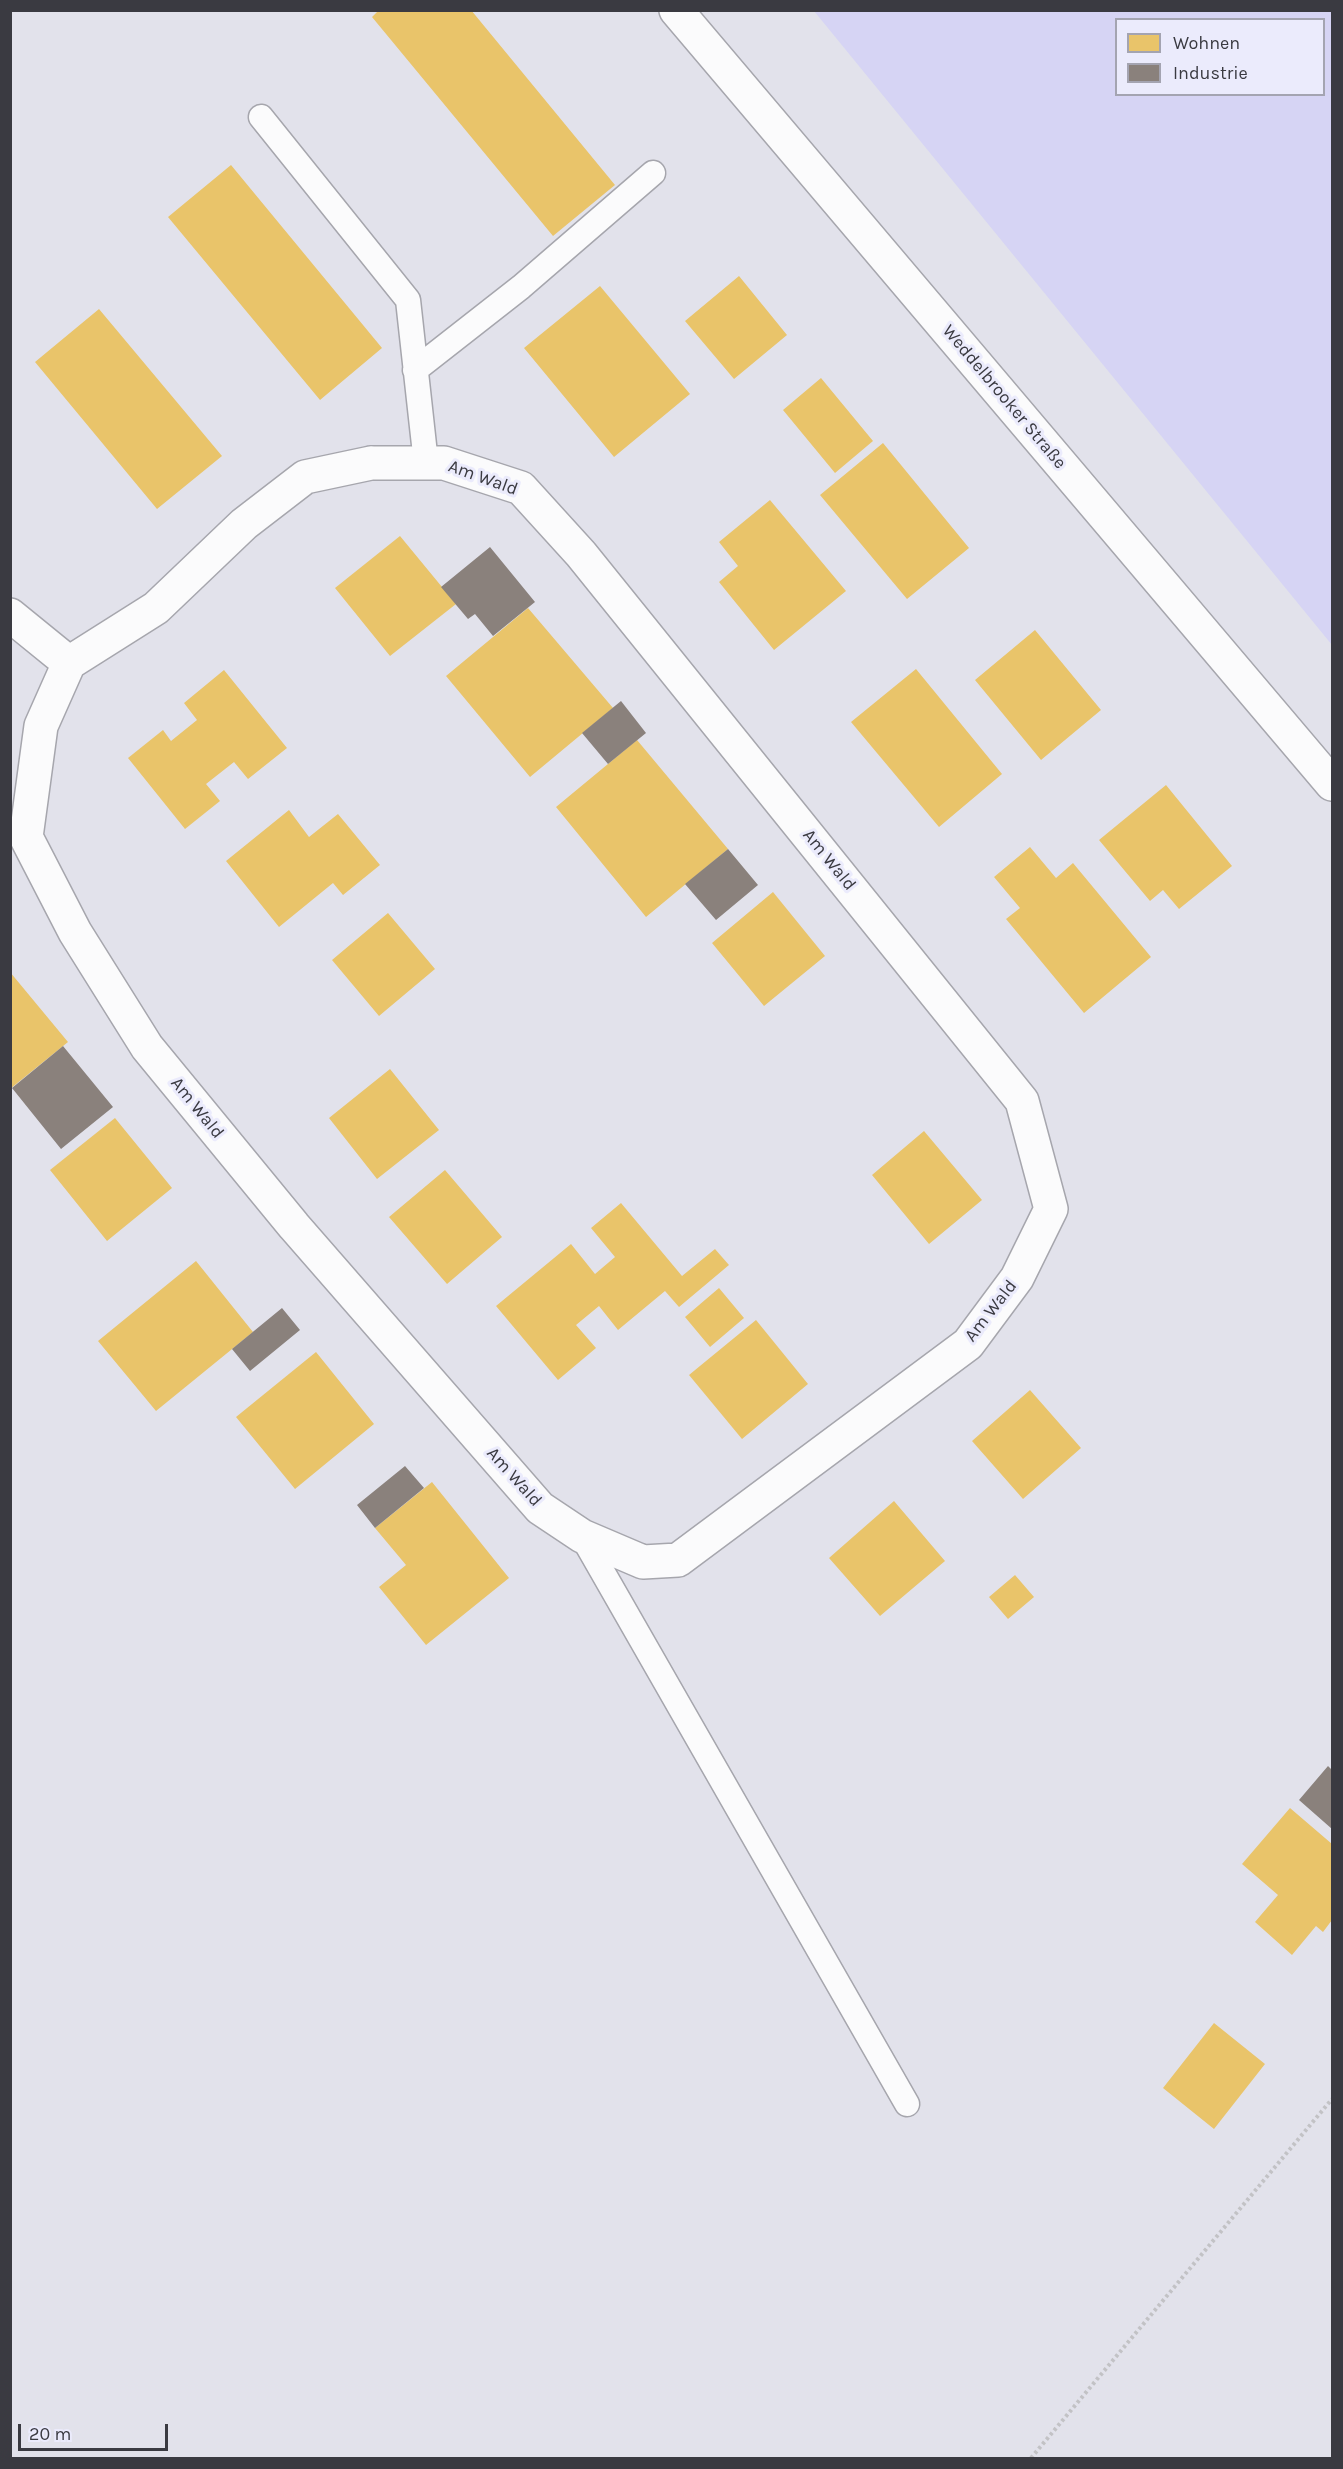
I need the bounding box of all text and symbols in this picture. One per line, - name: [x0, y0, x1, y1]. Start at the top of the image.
- legend: [1115, 18, 1325, 96]
- text: Wohnen: [1173, 32, 1240, 54]
- text: Industrie: [1173, 62, 1248, 84]
- street label: Weddelbrooker Straße: [937, 320, 1071, 474]
- street label: Am Wald: [445, 455, 521, 501]
- street label: Am Wald: [798, 825, 860, 895]
- street label: Am Wald: [166, 1073, 228, 1143]
- street label: Am Wald: [960, 1276, 1022, 1346]
- street label: Am Wald: [482, 1443, 546, 1511]
- scale bar: [21, 2412, 171, 2450]
- text: 20 m: [29, 2423, 71, 2445]

